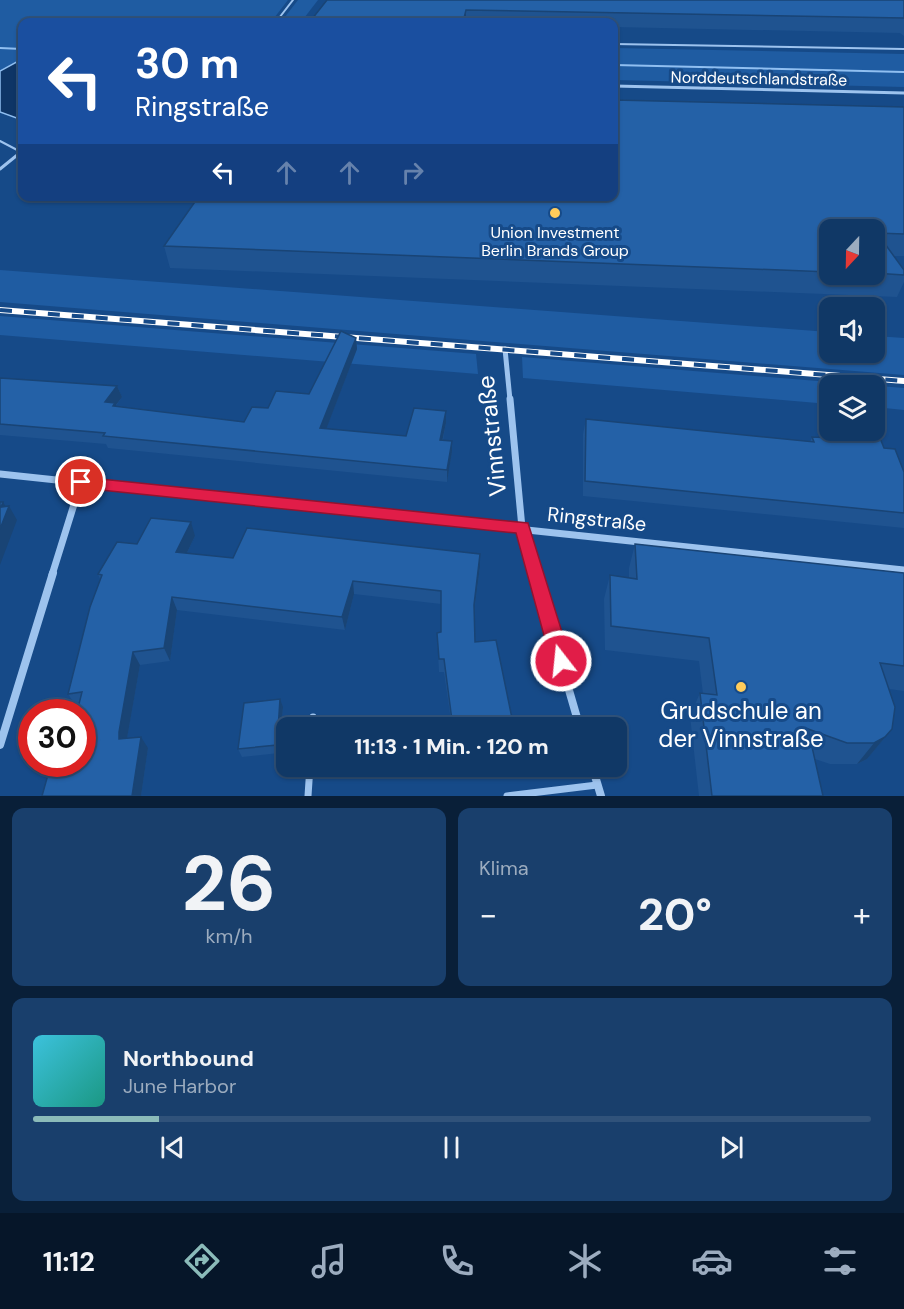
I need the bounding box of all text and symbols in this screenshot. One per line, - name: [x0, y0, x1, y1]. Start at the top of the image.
- text: 30 m: [135, 36, 239, 91]
- icon: left: [36, 42, 114, 120]
- street label: Norddeutschlandstraße: [671, 66, 847, 91]
- text: Ringstraße: [135, 89, 269, 124]
- icon: left: [207, 156, 240, 189]
- icon: ahead: [270, 156, 303, 189]
- icon: ahead: [333, 156, 366, 189]
- icon: right: [396, 156, 429, 189]
- marker: Union Investment Berlin Brands Group: [548, 206, 562, 220]
- north arrow: [819, 219, 885, 285]
- map controls: [819, 219, 885, 441]
- place label: Union Investment Berlin Brands Group: [481, 222, 629, 261]
- button: sound: [819, 297, 885, 363]
- street label: Vinnstraße: [470, 374, 513, 498]
- button: layers: [819, 375, 885, 441]
- pin: [55, 456, 106, 507]
- icon: arrive: [64, 465, 97, 498]
- street label: Ringstraße: [546, 501, 648, 537]
- position arrow: [529, 629, 593, 693]
- marker: Grudschule an der Vinnstraße: [734, 680, 748, 694]
- place label: Grudschule an der Vinnstraße: [658, 695, 824, 754]
- speed limit sign: 30: [18, 699, 96, 777]
- text: 11:13 · 1 Min. · 120 m: [354, 732, 549, 761]
- text: 26: [182, 833, 276, 934]
- text: Klima: [479, 855, 529, 881]
- text: 20°: [638, 885, 712, 944]
- text: −: [479, 893, 497, 936]
- text: +: [853, 893, 871, 936]
- text: km/h: [205, 923, 253, 949]
- text: Northbound: [123, 1044, 254, 1073]
- text: June Harbor: [123, 1073, 236, 1099]
- icon: previous: [156, 1131, 189, 1164]
- icon: pause: [435, 1131, 468, 1164]
- icon: next: [715, 1131, 748, 1164]
- icon: directions: [181, 1240, 223, 1282]
- icon: music: [308, 1240, 350, 1282]
- icon: phone: [436, 1240, 478, 1282]
- icon: climate: [564, 1240, 606, 1282]
- icon: car: [691, 1240, 733, 1282]
- icon: filters: [819, 1240, 861, 1282]
- text: 11:12: [43, 1244, 95, 1279]

